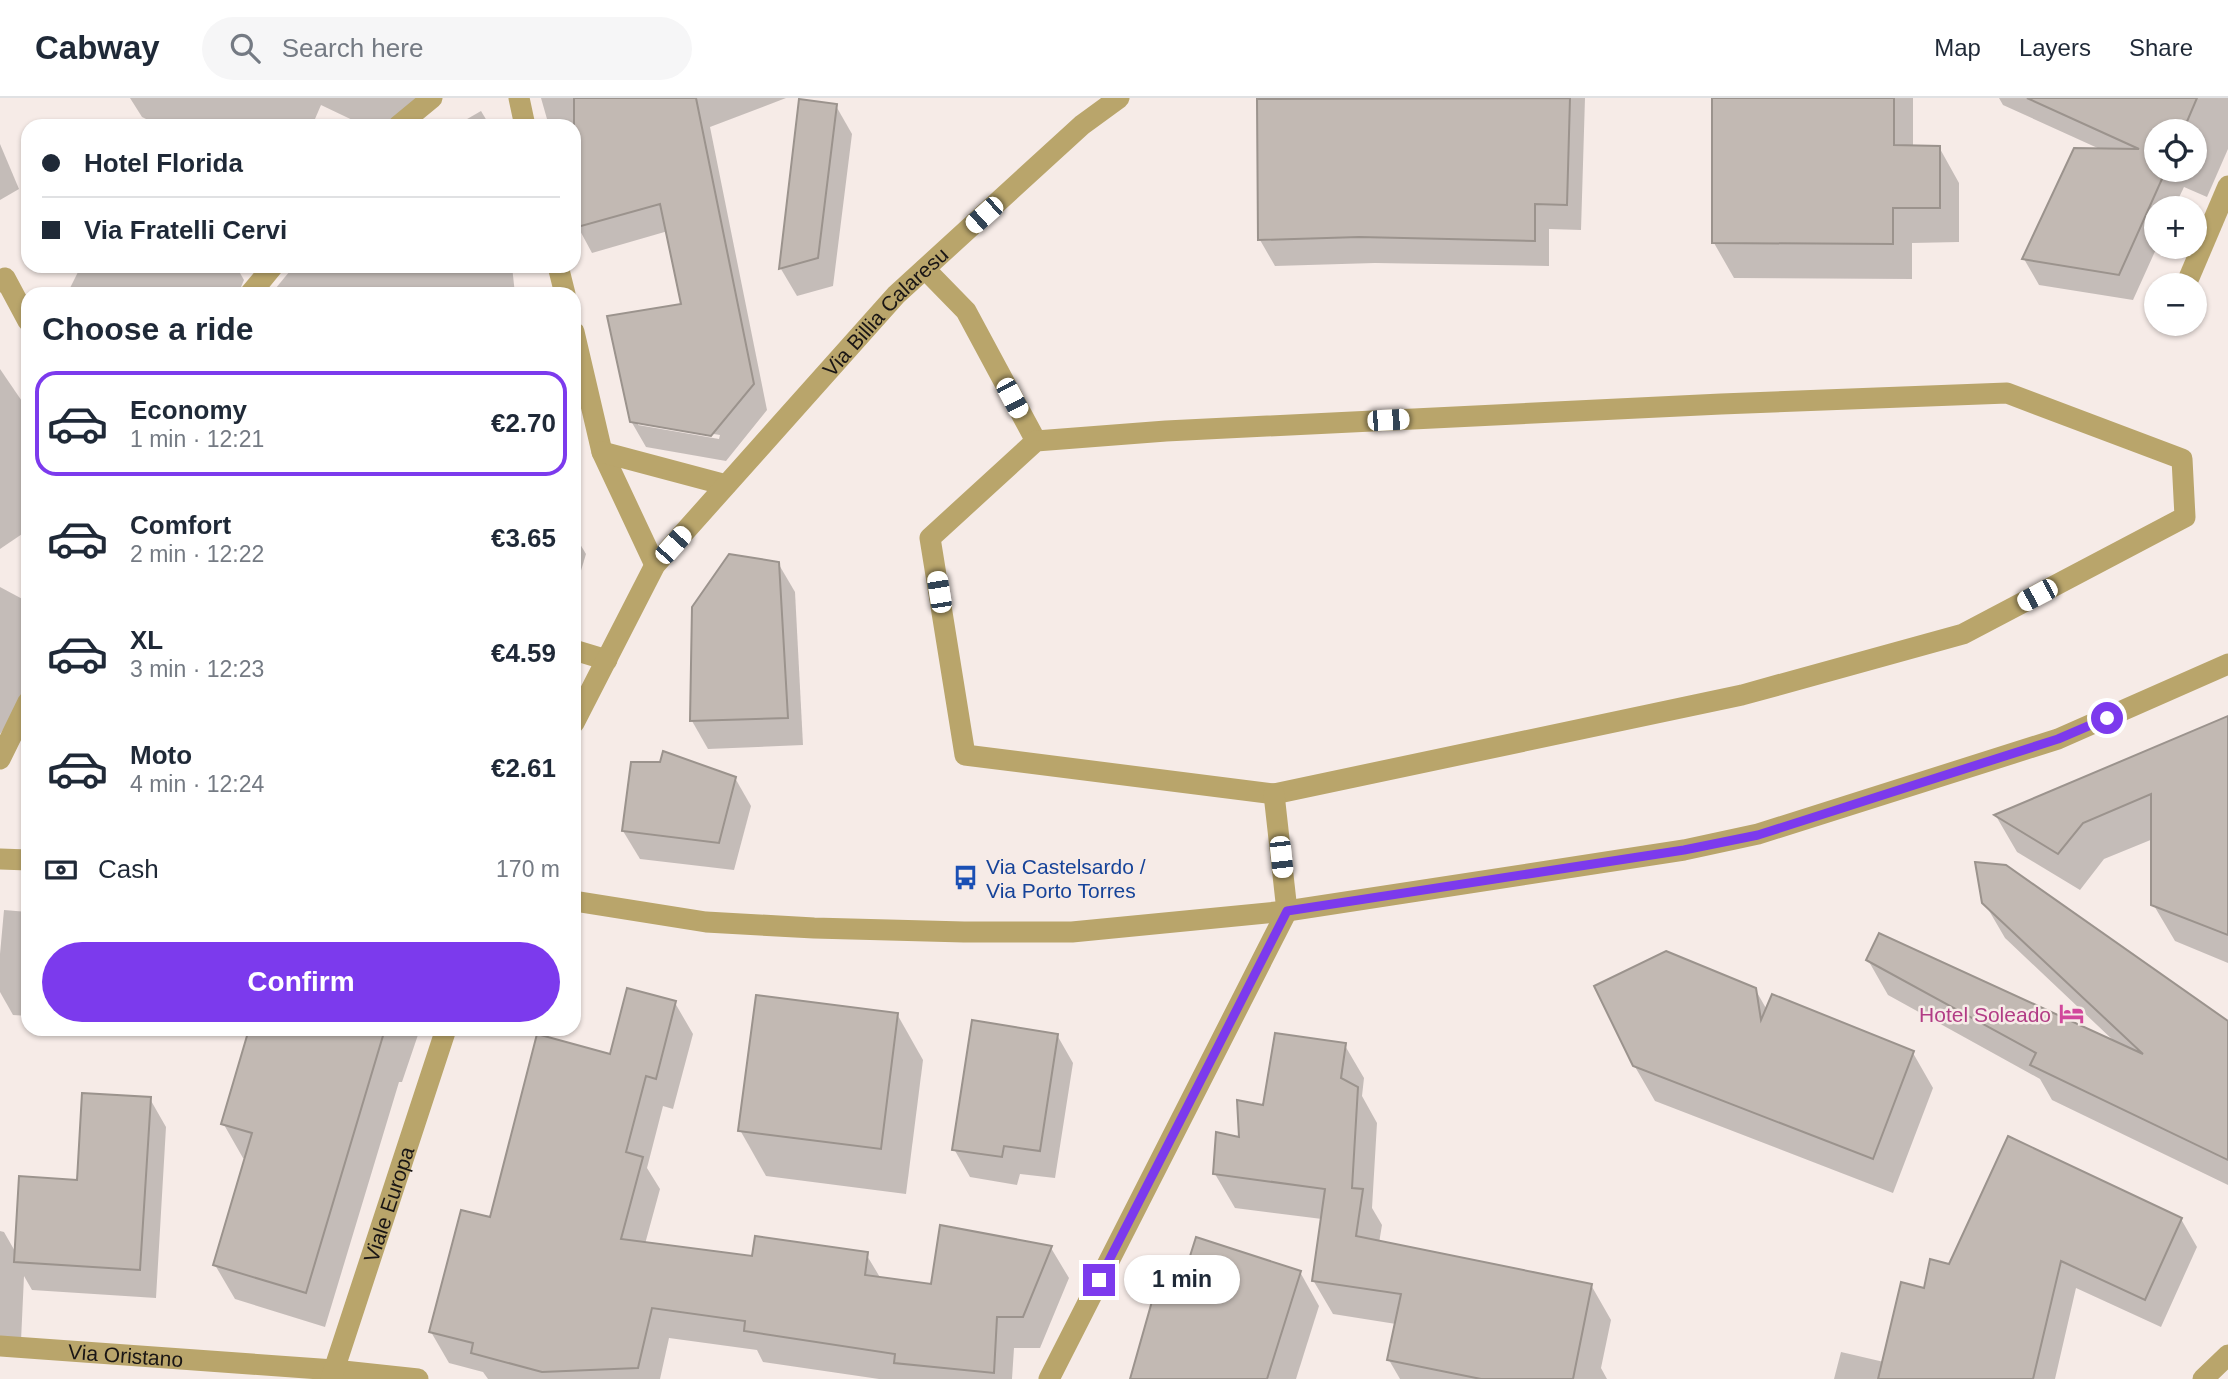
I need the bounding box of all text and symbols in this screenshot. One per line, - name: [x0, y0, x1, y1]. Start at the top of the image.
- search box: [202, 17, 692, 80]
- text: Cabway: [35, 29, 160, 66]
- icon: search: [226, 29, 264, 67]
- text: Search here: [282, 33, 423, 63]
- text: Map: [1934, 34, 1981, 61]
- text: Layers: [2019, 34, 2091, 61]
- text: Share: [2129, 34, 2193, 61]
- map controls: [2144, 119, 2207, 336]
- button: locate: [2144, 119, 2207, 182]
- text: Hotel Florida: [84, 148, 243, 178]
- car: [962, 193, 1007, 237]
- button: +: [2144, 196, 2207, 259]
- text: Via Fratelli Cervi: [84, 215, 287, 245]
- street label: Via Billia Calaresu: [818, 242, 952, 381]
- button: −: [2144, 273, 2207, 336]
- text: Choose a ride: [42, 311, 254, 347]
- car: [993, 375, 1032, 421]
- icon: car: [46, 392, 109, 455]
- text: Economy: [130, 395, 247, 425]
- text: €2.70: [491, 408, 556, 438]
- car: [1367, 408, 1410, 432]
- text: 1 min · 12:21: [130, 426, 264, 452]
- icon: car: [46, 507, 109, 570]
- text: Comfort: [130, 510, 231, 540]
- car: [652, 522, 695, 568]
- text: €3.65: [491, 523, 556, 553]
- text: 2 min · 12:22: [130, 541, 264, 567]
- car: [926, 570, 953, 614]
- car: [2014, 576, 2061, 614]
- icon: car: [46, 622, 109, 685]
- text: XL: [130, 625, 163, 655]
- text: €4.59: [491, 638, 556, 668]
- text: 3 min · 12:23: [130, 656, 264, 682]
- route start: [2091, 702, 2123, 734]
- icon: car: [46, 737, 109, 800]
- text: Moto: [130, 740, 192, 770]
- text: €2.61: [491, 753, 556, 783]
- text: 4 min · 12:24: [130, 771, 264, 797]
- car: [1269, 835, 1294, 879]
- icon: cash: [42, 851, 80, 889]
- text: Cash: [98, 854, 159, 884]
- place label: Via Castelsardo / Via Porto Torres: [986, 855, 1146, 902]
- text: 170 m: [496, 856, 560, 882]
- bus stop icon: Via Castelsardo / Via Porto Torres: [952, 864, 980, 892]
- button: Confirm: [42, 942, 560, 1022]
- hotel icon: Hotel Soleado: [2057, 1000, 2085, 1028]
- place label: Hotel Soleado: [1919, 1003, 2051, 1026]
- street label: Viale Europa: [359, 1143, 418, 1265]
- callout: 1 min: [1124, 1256, 1239, 1304]
- route end: [1083, 1264, 1115, 1296]
- text: 1 min: [1152, 1266, 1212, 1292]
- street label: Via Oristano: [67, 1339, 184, 1371]

